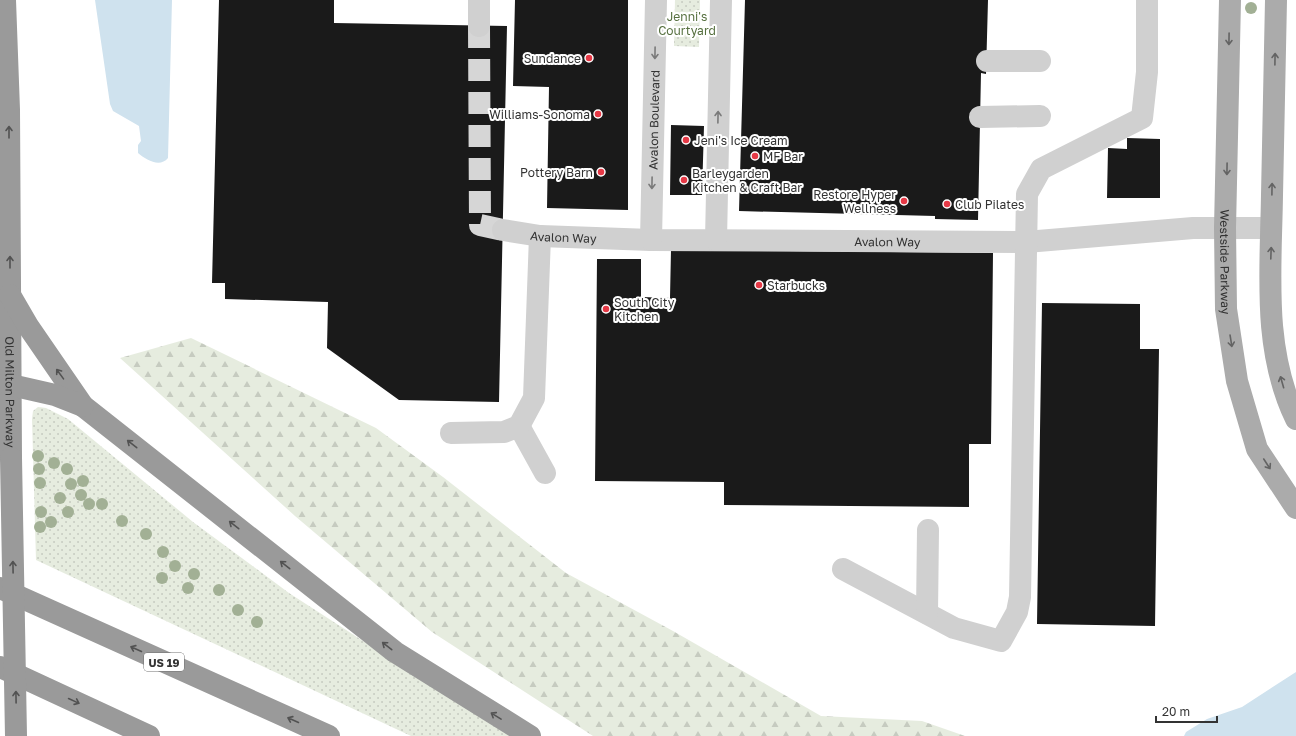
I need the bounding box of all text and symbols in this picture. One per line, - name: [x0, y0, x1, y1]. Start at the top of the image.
- park label: Jenni's Courtyard: [658, 9, 716, 38]
- one-way arrow: [1226, 32, 1233, 45]
- one-way arrow: [651, 46, 659, 59]
- place label: Sundance: [524, 51, 581, 66]
- marker: Sundance: [584, 53, 594, 63]
- one-way arrow: [1271, 53, 1279, 66]
- street label: Avalon Boulevard: [645, 70, 662, 170]
- place label: Williams-Sonoma: [489, 107, 590, 122]
- marker: Williams-Sonoma: [593, 109, 603, 119]
- one-way arrow: [714, 111, 722, 124]
- one-way arrow: [5, 126, 13, 139]
- place label: Jeni's Ice Cream: [694, 133, 788, 148]
- marker: Jeni's Ice Cream: [681, 135, 691, 145]
- place label: MF Bar: [763, 149, 803, 164]
- marker: MF Bar: [750, 151, 760, 161]
- one-way arrow: [1223, 162, 1231, 175]
- place label: Pottery Barn: [520, 165, 593, 180]
- place label: Barleygarden Kitchen & Craft Bar: [692, 166, 802, 195]
- marker: Pottery Barn: [596, 167, 606, 177]
- marker: Barleygarden Kitchen & Craft Bar: [679, 175, 689, 185]
- one-way arrow: [648, 176, 656, 189]
- one-way arrow: [1268, 183, 1276, 196]
- place label: Restore Hyper Wellness: [813, 187, 896, 216]
- marker: Restore Hyper Wellness: [899, 196, 909, 206]
- place label: Club Pilates: [955, 197, 1024, 212]
- marker: Club Pilates: [942, 199, 952, 209]
- street label: Westside Parkway: [1217, 209, 1234, 316]
- street label: Avalon Way: [529, 227, 597, 246]
- street label: Avalon Way: [854, 234, 921, 249]
- one-way arrow: [1267, 247, 1274, 260]
- one-way arrow: [6, 256, 14, 269]
- place label: Starbucks: [767, 278, 825, 293]
- marker: Starbucks: [754, 280, 764, 290]
- place label: South City Kitchen: [614, 295, 675, 324]
- marker: South City Kitchen: [601, 304, 611, 314]
- one-way arrow: [1227, 334, 1235, 347]
- street label: Old Milton Parkway: [3, 336, 18, 448]
- one-way arrow: [56, 369, 65, 380]
- one-way arrow: [1278, 376, 1285, 389]
- one-way arrow: [126, 440, 137, 449]
- one-way arrow: [1263, 458, 1271, 469]
- one-way arrow: [228, 520, 239, 529]
- one-way arrow: [9, 561, 17, 574]
- one-way arrow: [279, 561, 290, 570]
- one-way arrow: [382, 641, 393, 650]
- one-way arrow: [131, 645, 143, 653]
- road number: US 19: [144, 653, 184, 671]
- one-way arrow: [12, 691, 19, 704]
- one-way arrow: [67, 698, 79, 705]
- scale bar: [1156, 698, 1217, 724]
- text: 20 m: [1162, 704, 1190, 719]
- one-way arrow: [491, 712, 502, 720]
- one-way arrow: [287, 716, 299, 723]

